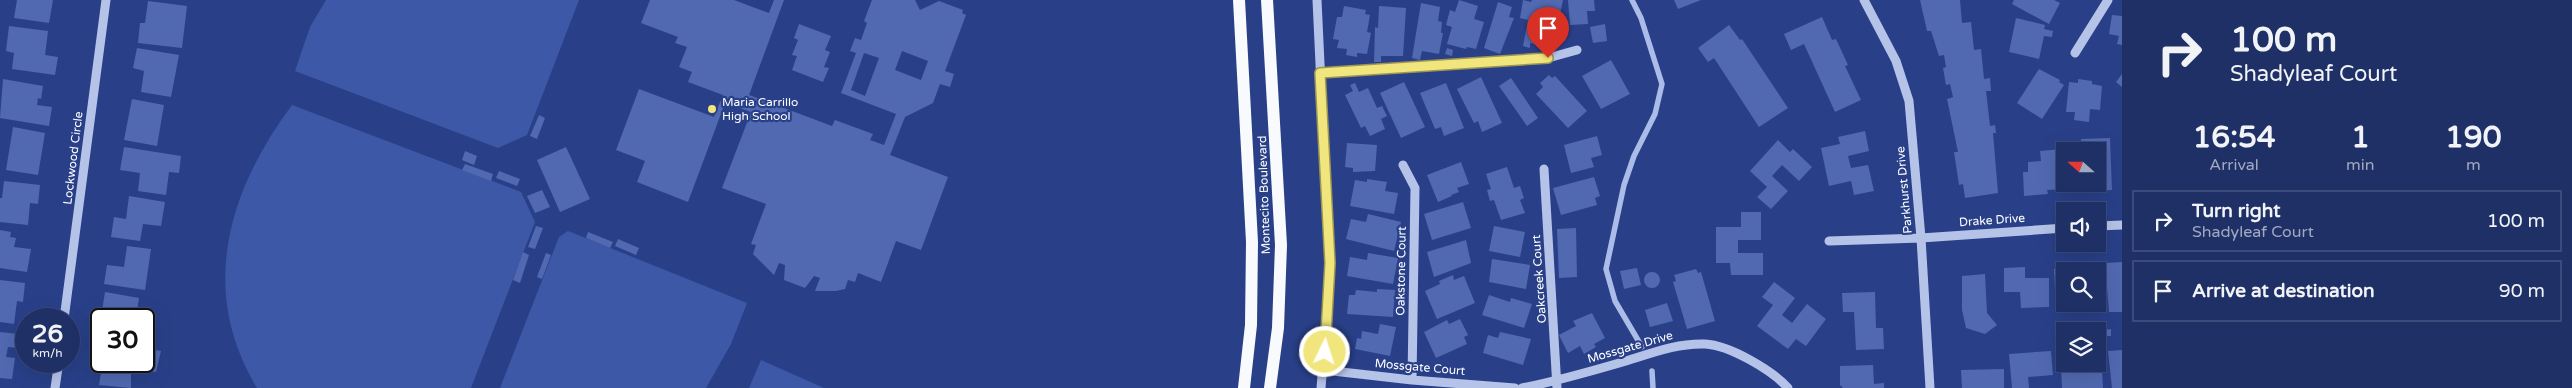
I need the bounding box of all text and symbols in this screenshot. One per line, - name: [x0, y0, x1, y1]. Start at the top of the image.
- pin: [1527, 7, 1569, 58]
- icon: arrive: [1534, 14, 1562, 42]
- text: 100 m: [2230, 19, 2337, 61]
- icon: right: [2147, 20, 2212, 85]
- text: Shadyleaf Court: [2230, 61, 2398, 87]
- place label: Maria Carrillo High School: [722, 95, 798, 123]
- marker: Maria Carrillo High School: [706, 103, 718, 115]
- street label: Lockwood Circle: [60, 110, 86, 205]
- text: 16:54: [2192, 119, 2276, 156]
- text: 1: [2351, 119, 2370, 156]
- text: 190: [2445, 119, 2502, 156]
- street label: Montecito Boulevard: [1255, 135, 1273, 255]
- north arrow: [2056, 142, 2106, 192]
- map controls: [2056, 142, 2106, 372]
- street label: Parkhurst Drive: [1893, 145, 1915, 234]
- text: Arrival: [2209, 155, 2259, 175]
- text: min: [2346, 155, 2375, 175]
- text: m: [2466, 155, 2481, 175]
- text: Turn right: [2192, 200, 2280, 222]
- button: sound: [2056, 202, 2106, 252]
- icon: right: [2149, 207, 2177, 235]
- text: 100 m: [2487, 210, 2545, 232]
- street label: Drake Drive: [1959, 211, 2026, 229]
- text: Shadyleaf Court: [2192, 222, 2314, 242]
- street label: Oakstone Court: [1393, 226, 1409, 316]
- street label: Oakcreek Court: [1529, 234, 1549, 324]
- button: search: [2056, 262, 2106, 312]
- icon: arrive: [2149, 277, 2177, 305]
- text: Arrive at destination: [2192, 280, 2375, 302]
- text: 90 m: [2499, 280, 2545, 302]
- speed limit sign: 30: [90, 308, 155, 373]
- text: 26: [32, 319, 63, 349]
- button: layers: [2056, 322, 2106, 372]
- position arrow: [1298, 325, 1350, 377]
- street label: Mossgate Drive: [1586, 328, 1675, 366]
- text: km/h: [32, 346, 63, 360]
- street label: Mossgate Court: [1374, 356, 1466, 378]

